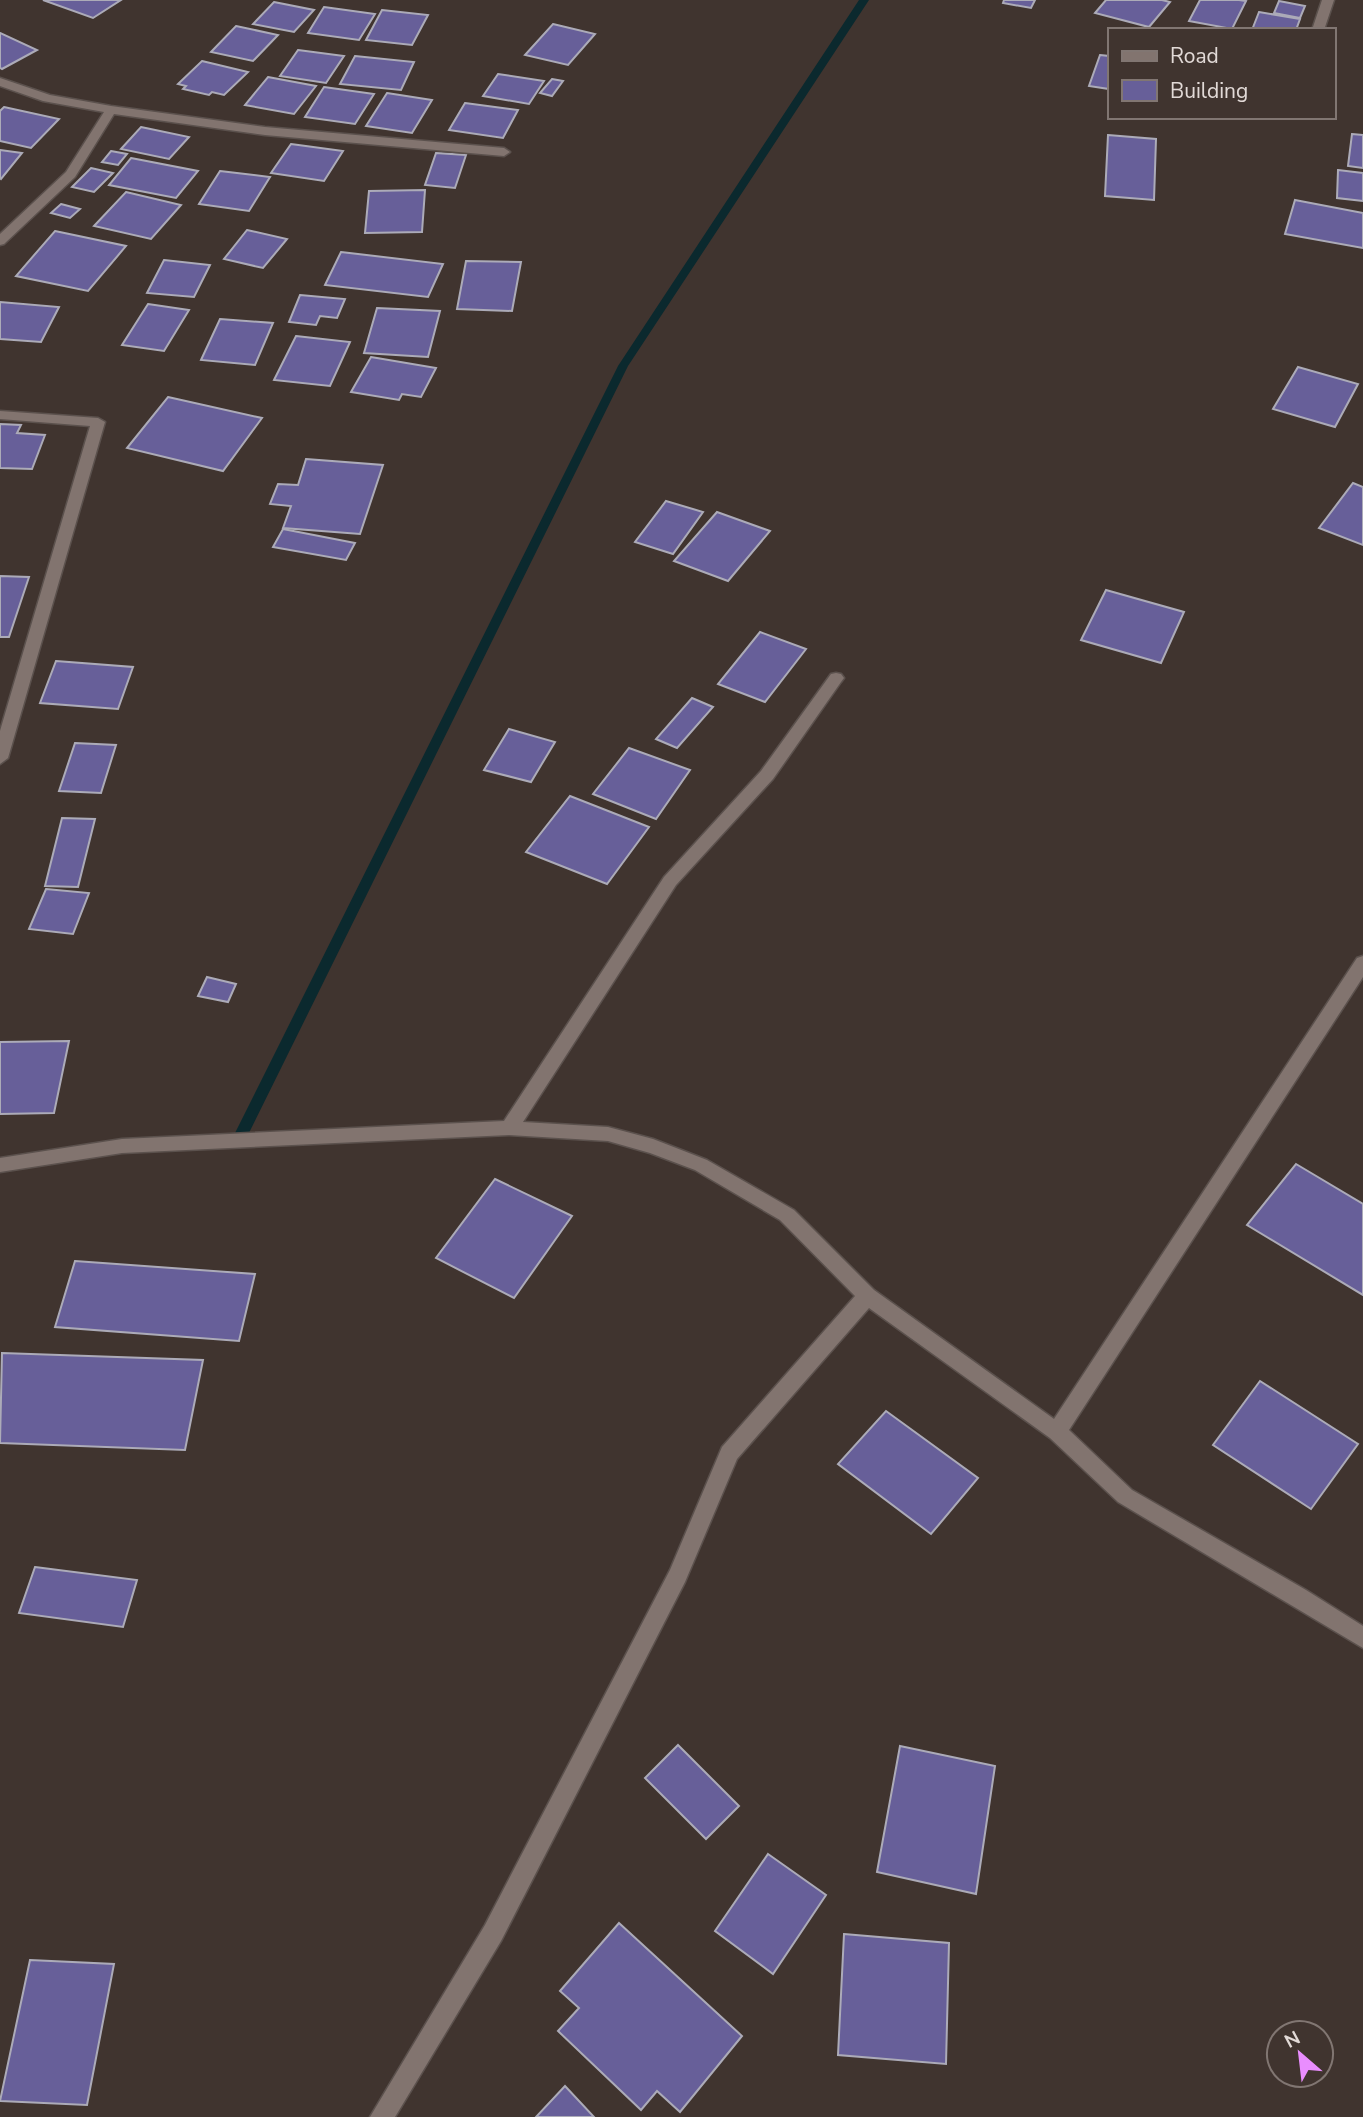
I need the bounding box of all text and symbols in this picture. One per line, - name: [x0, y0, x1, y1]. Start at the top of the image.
- legend: [1108, 28, 1335, 119]
- text: Road: [1170, 42, 1219, 70]
- text: Building: [1170, 77, 1248, 105]
- north arrow: [1265, 2019, 1335, 2089]
- text: N: [1280, 2025, 1305, 2055]

